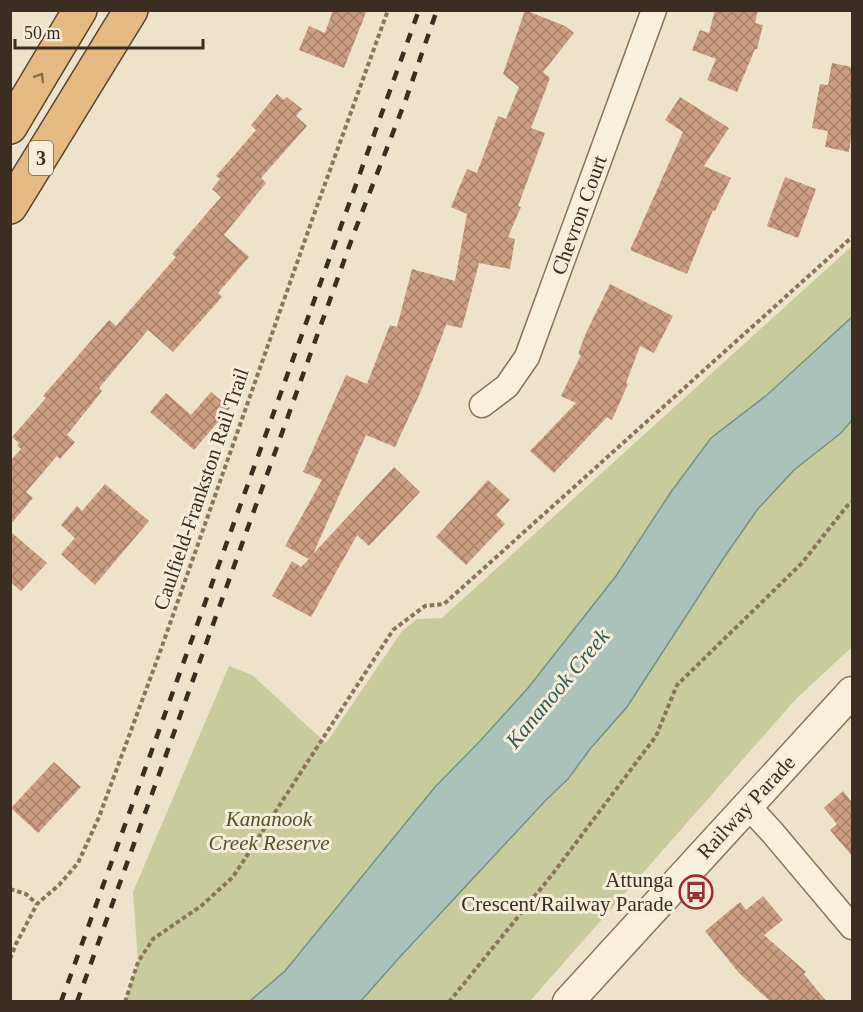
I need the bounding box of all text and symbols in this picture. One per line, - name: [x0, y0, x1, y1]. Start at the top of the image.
- scale bar: [15, 12, 202, 50]
- text: 50 m: [24, 23, 61, 43]
- one-way arrow: [33, 73, 45, 83]
- road number: 3: [29, 141, 53, 175]
- street label: Chevron Court: [546, 152, 612, 278]
- street label: Caulfield-Frankston Rail Trail: [148, 365, 254, 613]
- water label: Kananook Creek: [500, 623, 615, 754]
- street label: Railway Parade: [692, 750, 800, 864]
- park label: Kananook Creek Reserve: [208, 807, 330, 855]
- place label: Attunga Crescent/Railway Parade: [461, 868, 674, 916]
- bus stop icon: Attunga Crescent/Railway Parade: [678, 874, 714, 910]

